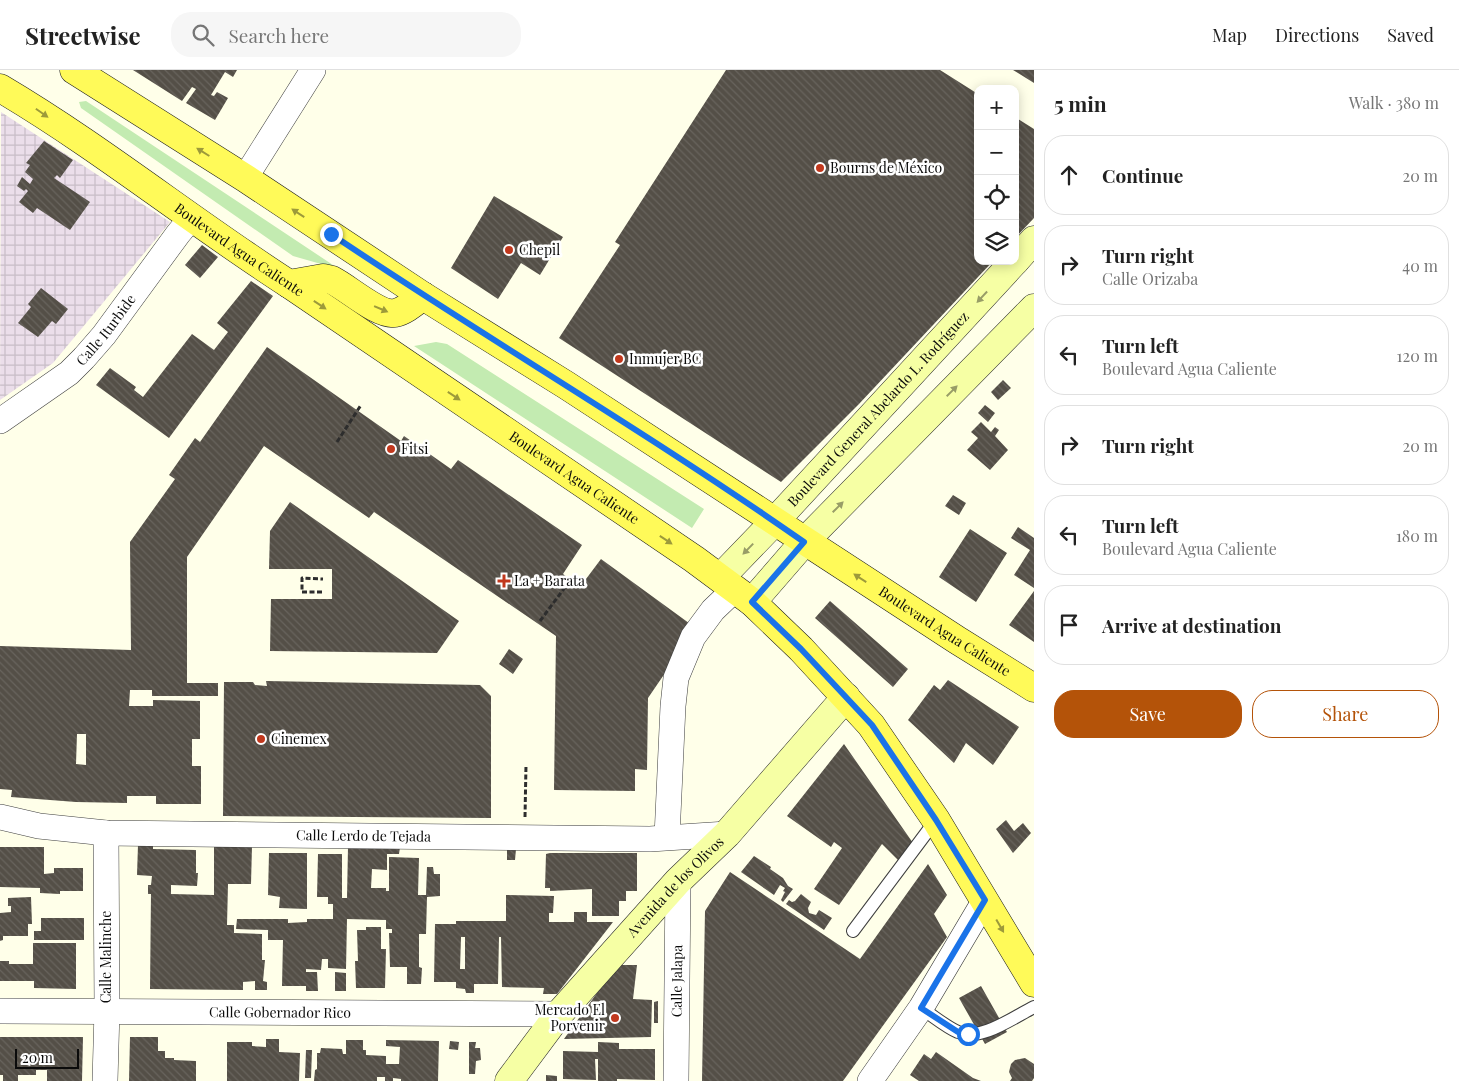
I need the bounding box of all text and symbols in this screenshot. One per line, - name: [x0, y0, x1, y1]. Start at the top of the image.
- search box: [171, 12, 521, 57]
- text: Streetwise: [25, 19, 141, 51]
- icon: search: [189, 21, 217, 49]
- text: Search here: [229, 22, 329, 48]
- text: Map: [1212, 23, 1247, 47]
- text: Directions: [1275, 23, 1359, 47]
- text: Saved: [1387, 23, 1434, 47]
- map controls: [974, 85, 1019, 265]
- button: +: [974, 85, 1019, 130]
- text: 5 min: [1054, 89, 1107, 117]
- text: Walk · 380 m: [1349, 92, 1439, 113]
- one-way arrow: [35, 108, 48, 118]
- button: −: [974, 130, 1019, 175]
- one-way arrow: [197, 147, 210, 156]
- place label: Bourns de México: [830, 158, 943, 177]
- icon: ahead: [1055, 161, 1083, 189]
- marker: Bourns de México: [814, 162, 826, 174]
- text: Continue: [1102, 162, 1183, 188]
- text: 20 m: [1403, 165, 1438, 186]
- button: locate: [974, 175, 1019, 220]
- street label: Boulevard Agua Caliente: [171, 198, 308, 301]
- one-way arrow: [291, 208, 305, 217]
- button: layers: [974, 220, 1019, 265]
- route end: [320, 223, 343, 246]
- place label: Chepil: [519, 240, 560, 259]
- text: Turn right: [1102, 242, 1194, 268]
- marker: Chepil: [503, 244, 515, 256]
- icon: right: [1055, 251, 1083, 279]
- text: 40 m: [1402, 255, 1438, 276]
- text: Calle Orizaba: [1102, 268, 1198, 289]
- street label: Calle Iturbide: [72, 290, 140, 370]
- one-way arrow: [976, 291, 988, 303]
- one-way arrow: [313, 300, 326, 310]
- one-way arrow: [374, 306, 388, 314]
- street label: Boulevard General Abelardo L. Rodríguez: [783, 307, 973, 511]
- text: Turn left: [1102, 332, 1179, 358]
- icon: left: [1055, 341, 1083, 369]
- text: 120 m: [1397, 345, 1438, 366]
- place label: Inmujer BC: [629, 349, 701, 368]
- marker: Inmujer BC: [613, 353, 625, 365]
- text: Boulevard Agua Caliente: [1102, 358, 1277, 379]
- one-way arrow: [946, 385, 958, 397]
- one-way arrow: [447, 391, 461, 401]
- street label: Boulevard Agua Caliente: [506, 426, 643, 528]
- icon: right: [1055, 431, 1083, 459]
- text: Turn right: [1102, 432, 1194, 458]
- text: 20 m: [1403, 435, 1438, 456]
- place label: Fitsi: [401, 439, 428, 458]
- marker: Fitsi: [385, 443, 397, 455]
- one-way arrow: [832, 501, 844, 513]
- text: Turn left: [1102, 512, 1179, 538]
- icon: left: [1055, 521, 1083, 549]
- text: 180 m: [1396, 525, 1438, 546]
- one-way arrow: [660, 535, 673, 545]
- text: Boulevard Agua Caliente: [1102, 538, 1277, 559]
- one-way arrow: [742, 543, 754, 555]
- place label: La + Barata: [514, 571, 585, 590]
- one-way arrow: [853, 573, 866, 582]
- marker: La + Barata: [498, 575, 510, 587]
- street label: Boulevard Agua Caliente: [875, 582, 1015, 680]
- icon: arrive: [1055, 611, 1083, 639]
- text: Arrive at destination: [1102, 612, 1282, 638]
- button: Save: [1054, 690, 1242, 738]
- button: Share: [1252, 690, 1439, 738]
- place label: Cinemex: [271, 729, 327, 748]
- marker: Cinemex: [255, 733, 267, 745]
- street label: Calle Lerdo de Tejada: [296, 825, 431, 846]
- street label: Avenida de los Olivos: [622, 832, 728, 942]
- street label: Calle Malinche: [96, 911, 115, 1003]
- one-way arrow: [996, 919, 1005, 932]
- street label: Calle Jalapa: [667, 945, 686, 1017]
- place label: Mercado El Porvenir: [534, 1000, 606, 1035]
- street label: Calle Gobernador Rico: [209, 1002, 351, 1022]
- marker: Mercado El Porvenir: [609, 1012, 621, 1024]
- route start: [957, 1023, 980, 1046]
- scale bar: [15, 1046, 79, 1069]
- text: 20 m: [22, 1048, 53, 1067]

